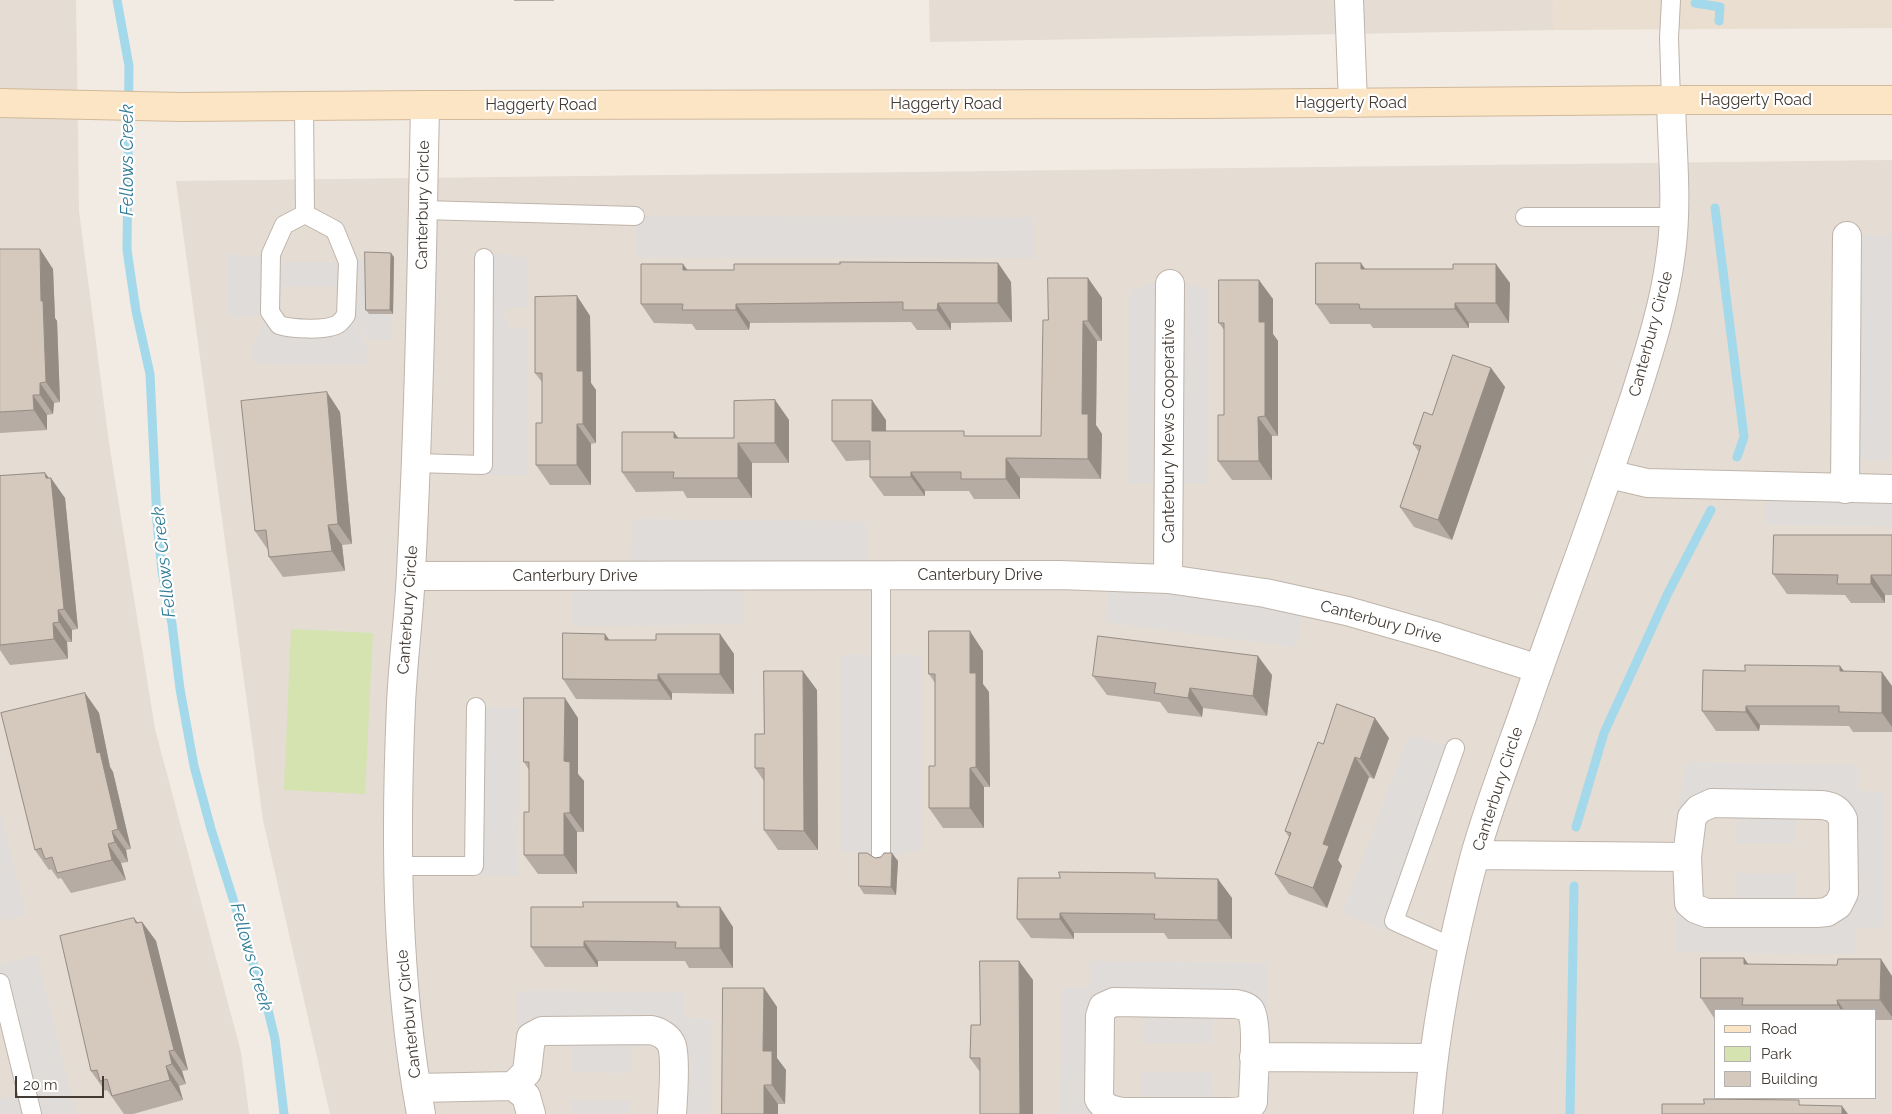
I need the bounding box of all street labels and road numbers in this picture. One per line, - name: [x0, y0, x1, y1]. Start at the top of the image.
- street label: Haggerty Road: [1700, 90, 1812, 110]
- street label: Haggerty Road: [1295, 93, 1407, 113]
- street label: Haggerty Road: [890, 94, 1002, 114]
- street label: Haggerty Road: [485, 95, 597, 115]
- street label: Canterbury Circle: [412, 140, 434, 270]
- street label: Canterbury Circle: [1625, 269, 1677, 399]
- street label: Canterbury Mews Cooperative: [1159, 319, 1179, 543]
- street label: Canterbury Circle: [394, 545, 422, 675]
- street label: Canterbury Drive: [917, 565, 1043, 585]
- street label: Canterbury Drive: [512, 566, 638, 586]
- street label: Canterbury Drive: [1318, 597, 1444, 647]
- street label: Canterbury Circle: [1469, 725, 1527, 853]
- street label: Canterbury Circle: [393, 949, 425, 1079]

